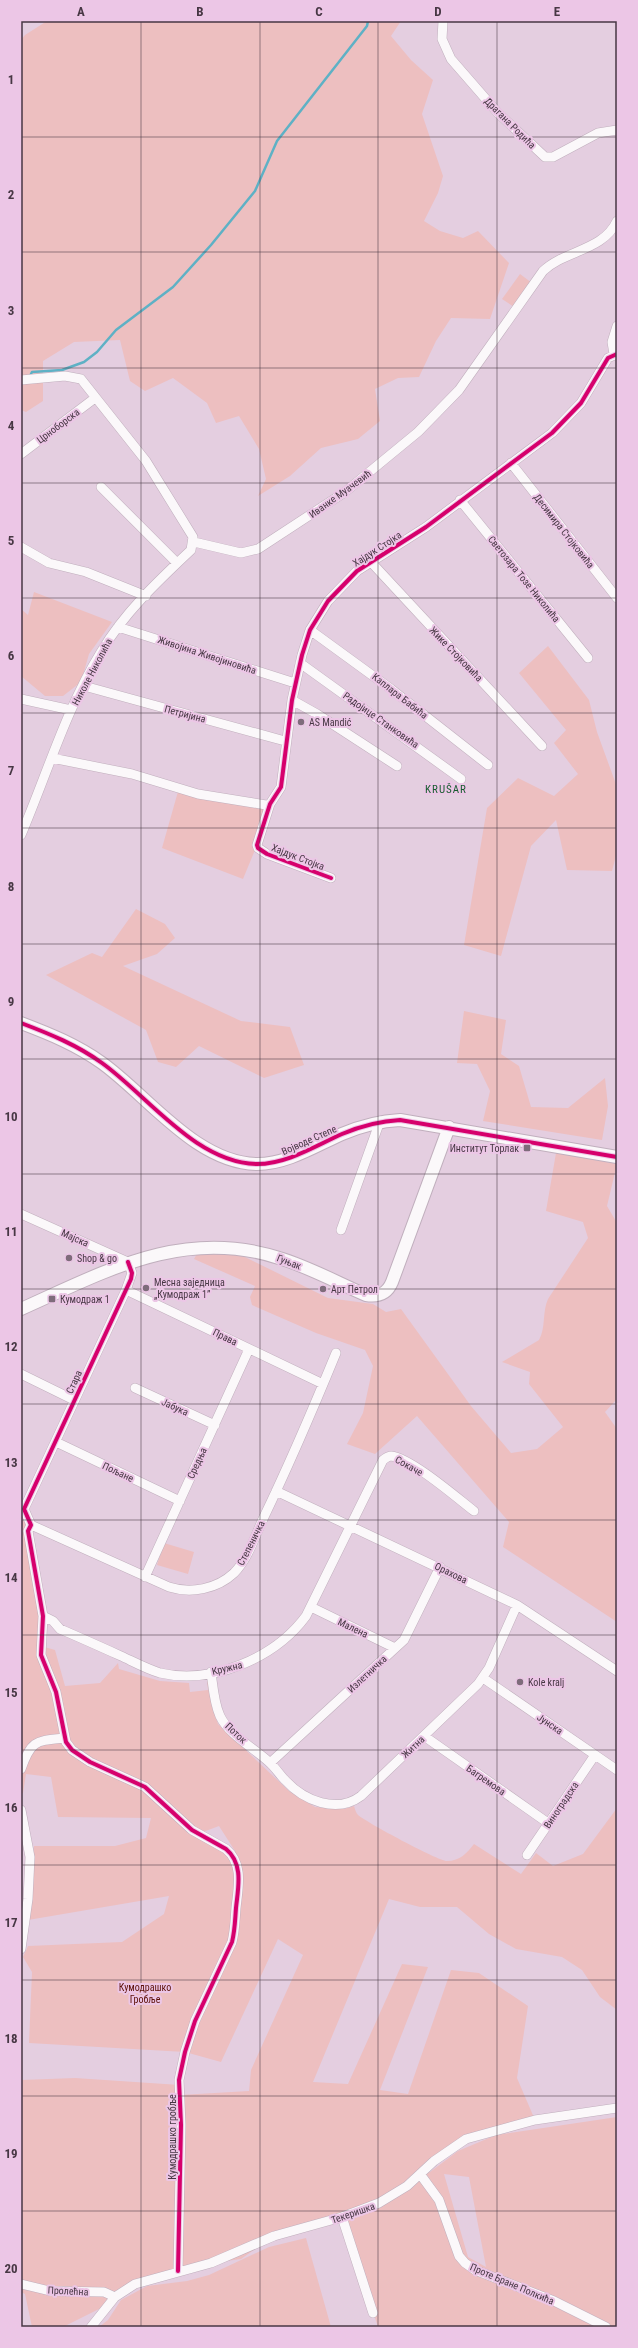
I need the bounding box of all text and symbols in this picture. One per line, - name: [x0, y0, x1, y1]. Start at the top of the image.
- text: A: [77, 4, 85, 19]
- text: B: [196, 4, 204, 19]
- text: C: [315, 4, 323, 19]
- text: D: [434, 4, 442, 19]
- text: E: [554, 4, 561, 19]
- text: 1: [8, 72, 14, 87]
- street label: Драгана Родића: [482, 95, 538, 151]
- text: 2: [8, 187, 15, 202]
- text: 3: [8, 303, 14, 318]
- street label: Црноборска: [35, 406, 82, 446]
- text: 4: [8, 418, 15, 433]
- street label: Иванке Муачевић: [307, 468, 373, 520]
- street label: Десимира Стојковића: [532, 492, 597, 570]
- street label: Хајдук Стојка: [351, 529, 404, 569]
- text: 5: [8, 533, 15, 548]
- street label: Светозара Тозе Николића: [486, 534, 562, 624]
- street label: Жике Стојковића: [427, 625, 485, 684]
- street label: Живојина Живојиновића: [156, 634, 258, 676]
- street label: Николе Николића: [70, 637, 114, 707]
- text: 6: [8, 648, 15, 663]
- street label: Каплара Бабића: [370, 671, 430, 721]
- street label: Радојице Станковића: [341, 690, 421, 750]
- street label: Петријина: [163, 703, 207, 725]
- marker: AS Mandić: [296, 717, 306, 727]
- place label: AS Mandić: [309, 717, 352, 728]
- text: 7: [8, 763, 15, 778]
- district label: KRUŠAR: [425, 783, 467, 796]
- street label: Хајдук Стојка: [270, 842, 326, 872]
- text: 8: [8, 879, 14, 894]
- text: 9: [8, 994, 14, 1009]
- text: 10: [4, 1109, 18, 1124]
- street label: Војводе Степе: [280, 1123, 338, 1157]
- place label: Институт Торлак: [450, 1143, 519, 1154]
- marker: Институт Торлак: [522, 1143, 532, 1153]
- text: 11: [4, 1224, 18, 1239]
- street label: Мајска: [60, 1227, 91, 1249]
- street label: Гуњак: [275, 1252, 303, 1272]
- marker: Shop & go: [64, 1253, 74, 1263]
- place label: Shop & go: [77, 1253, 117, 1264]
- place label: Месна заједница „Кумодраж 1”: [154, 1277, 225, 1300]
- marker: Месна заједница „Кумодраж 1”: [141, 1283, 151, 1293]
- marker: Арт Петрол: [318, 1284, 328, 1294]
- place label: Арт Петрол: [331, 1284, 378, 1295]
- marker: Кумодраж 1: [47, 1294, 57, 1304]
- place label: Кумодраж 1: [60, 1294, 110, 1305]
- street label: Права: [211, 1326, 239, 1348]
- text: 12: [4, 1339, 18, 1354]
- street label: Стара: [64, 1368, 84, 1395]
- street label: Јабука: [160, 1396, 190, 1418]
- street label: Средња: [185, 1446, 209, 1480]
- street label: Сокаче: [393, 1454, 425, 1478]
- text: 13: [4, 1455, 18, 1470]
- street label: Пољане: [101, 1460, 136, 1484]
- street label: Степеничка: [235, 1519, 267, 1567]
- street label: Орахова: [433, 1560, 469, 1586]
- text: 14: [4, 1570, 18, 1585]
- street label: Малена: [336, 1616, 370, 1640]
- street label: Излетничка: [345, 1653, 389, 1695]
- street label: Кружна: [211, 1659, 244, 1677]
- marker: Kole kralj: [515, 1677, 525, 1687]
- place label: Kole kralj: [528, 1677, 564, 1688]
- text: 15: [4, 1685, 18, 1700]
- street label: Јунска: [535, 1712, 565, 1737]
- street label: Поток: [223, 1720, 249, 1746]
- street label: Житна: [399, 1734, 427, 1760]
- street label: Багремова: [464, 1763, 508, 1798]
- street label: Виноградска: [541, 1780, 581, 1830]
- text: 16: [4, 1800, 18, 1815]
- text: 17: [4, 1915, 18, 1930]
- park label: Кумодрашко Гробље: [119, 1982, 171, 2005]
- text: 18: [4, 2031, 18, 2046]
- street label: Кумодрашко гробље: [167, 2094, 178, 2180]
- text: 19: [4, 2146, 18, 2161]
- street label: Текеришка: [330, 2200, 376, 2226]
- text: 20: [4, 2261, 18, 2276]
- street label: Проте Бране Полкића: [468, 2261, 556, 2307]
- street label: Пролећна: [47, 2284, 89, 2298]

